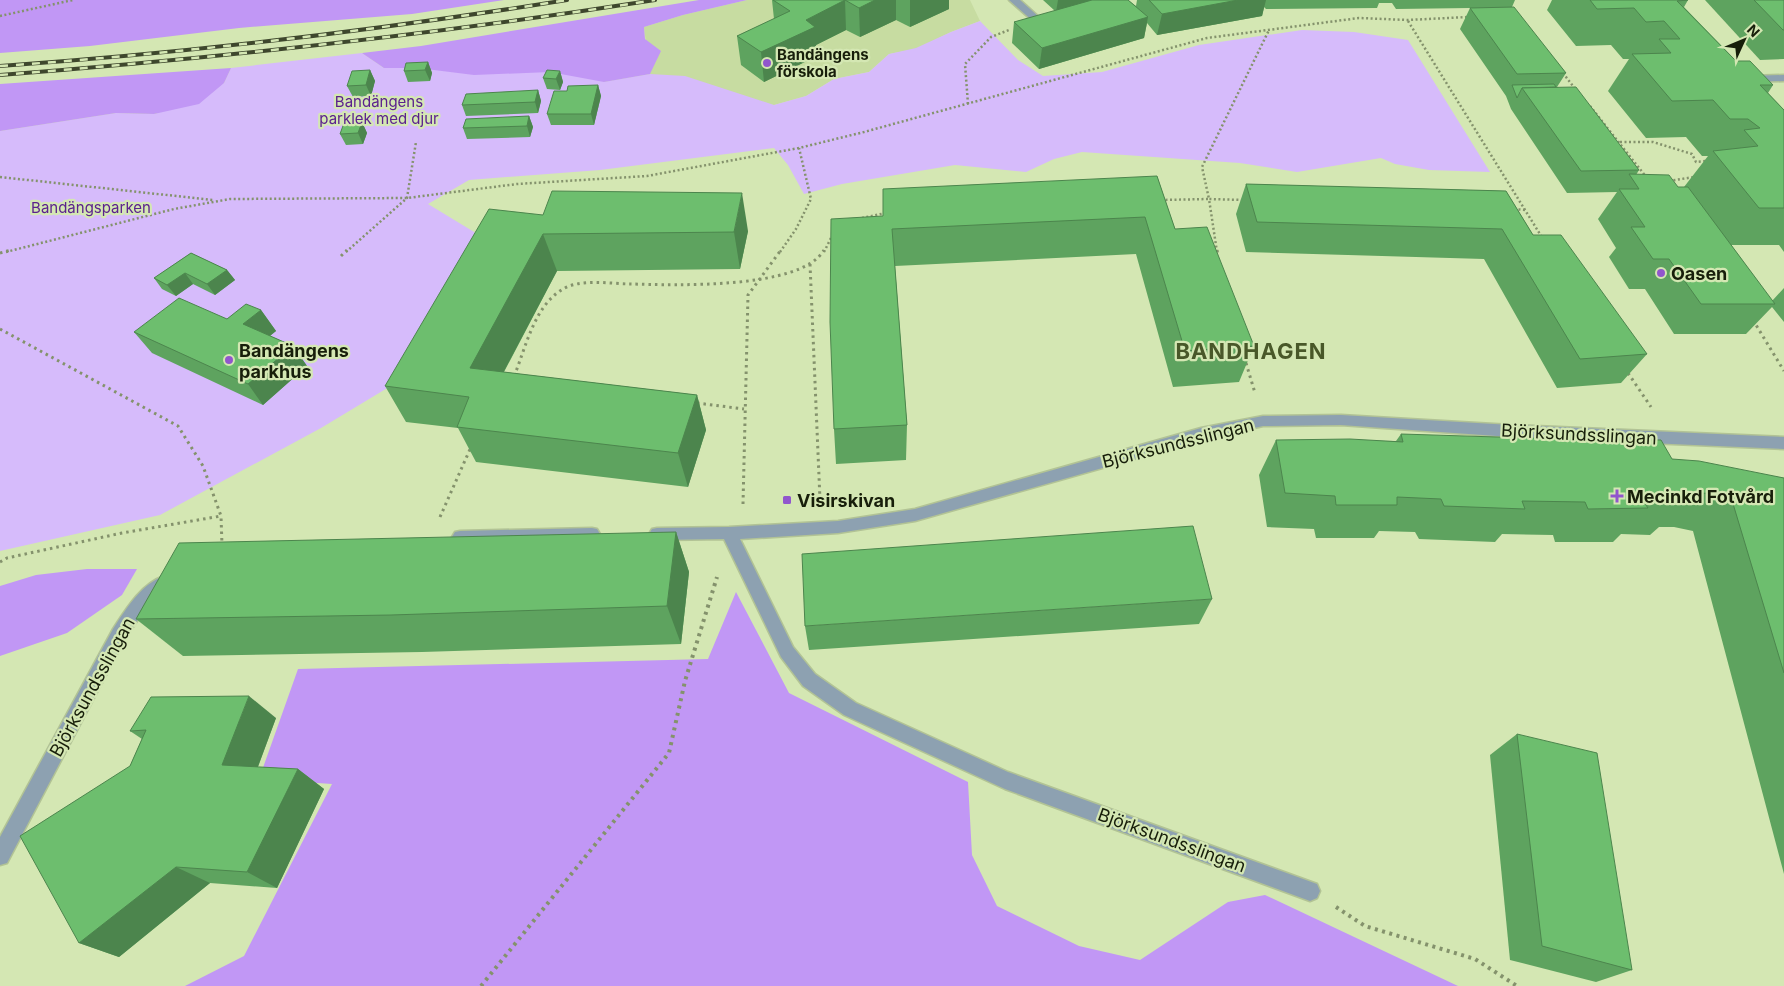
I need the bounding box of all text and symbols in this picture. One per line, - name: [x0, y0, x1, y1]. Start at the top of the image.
- north arrow: [1719, 15, 1769, 65]
- text: N: [1744, 21, 1764, 40]
- place label: Bandängens förskola: [777, 45, 869, 81]
- marker: Bandängens förskola: [761, 57, 773, 69]
- park label: Bandängens parklek med djur: [319, 92, 439, 128]
- park label: Bandängsparken: [31, 198, 151, 217]
- place label: Oasen: [1671, 263, 1727, 284]
- marker: Oasen: [1655, 267, 1667, 279]
- district label: BANDHAGEN: [1175, 338, 1327, 364]
- place label: Bandängens parkhus: [239, 340, 349, 382]
- marker: Bandängens parkhus: [223, 354, 235, 366]
- street label: Björksundsslingan: [1100, 414, 1256, 472]
- street label: Björksundsslingan: [1501, 419, 1657, 449]
- place label: Mecinkd Fotvård: [1627, 486, 1774, 507]
- place label: Visirskivan: [797, 490, 895, 511]
- marker: Mecinkd Fotvård: [1611, 490, 1623, 502]
- marker: Visirskivan: [781, 494, 793, 506]
- street label: Björksundsslingan: [45, 614, 139, 760]
- street label: Björksundsslingan: [1095, 803, 1249, 877]

